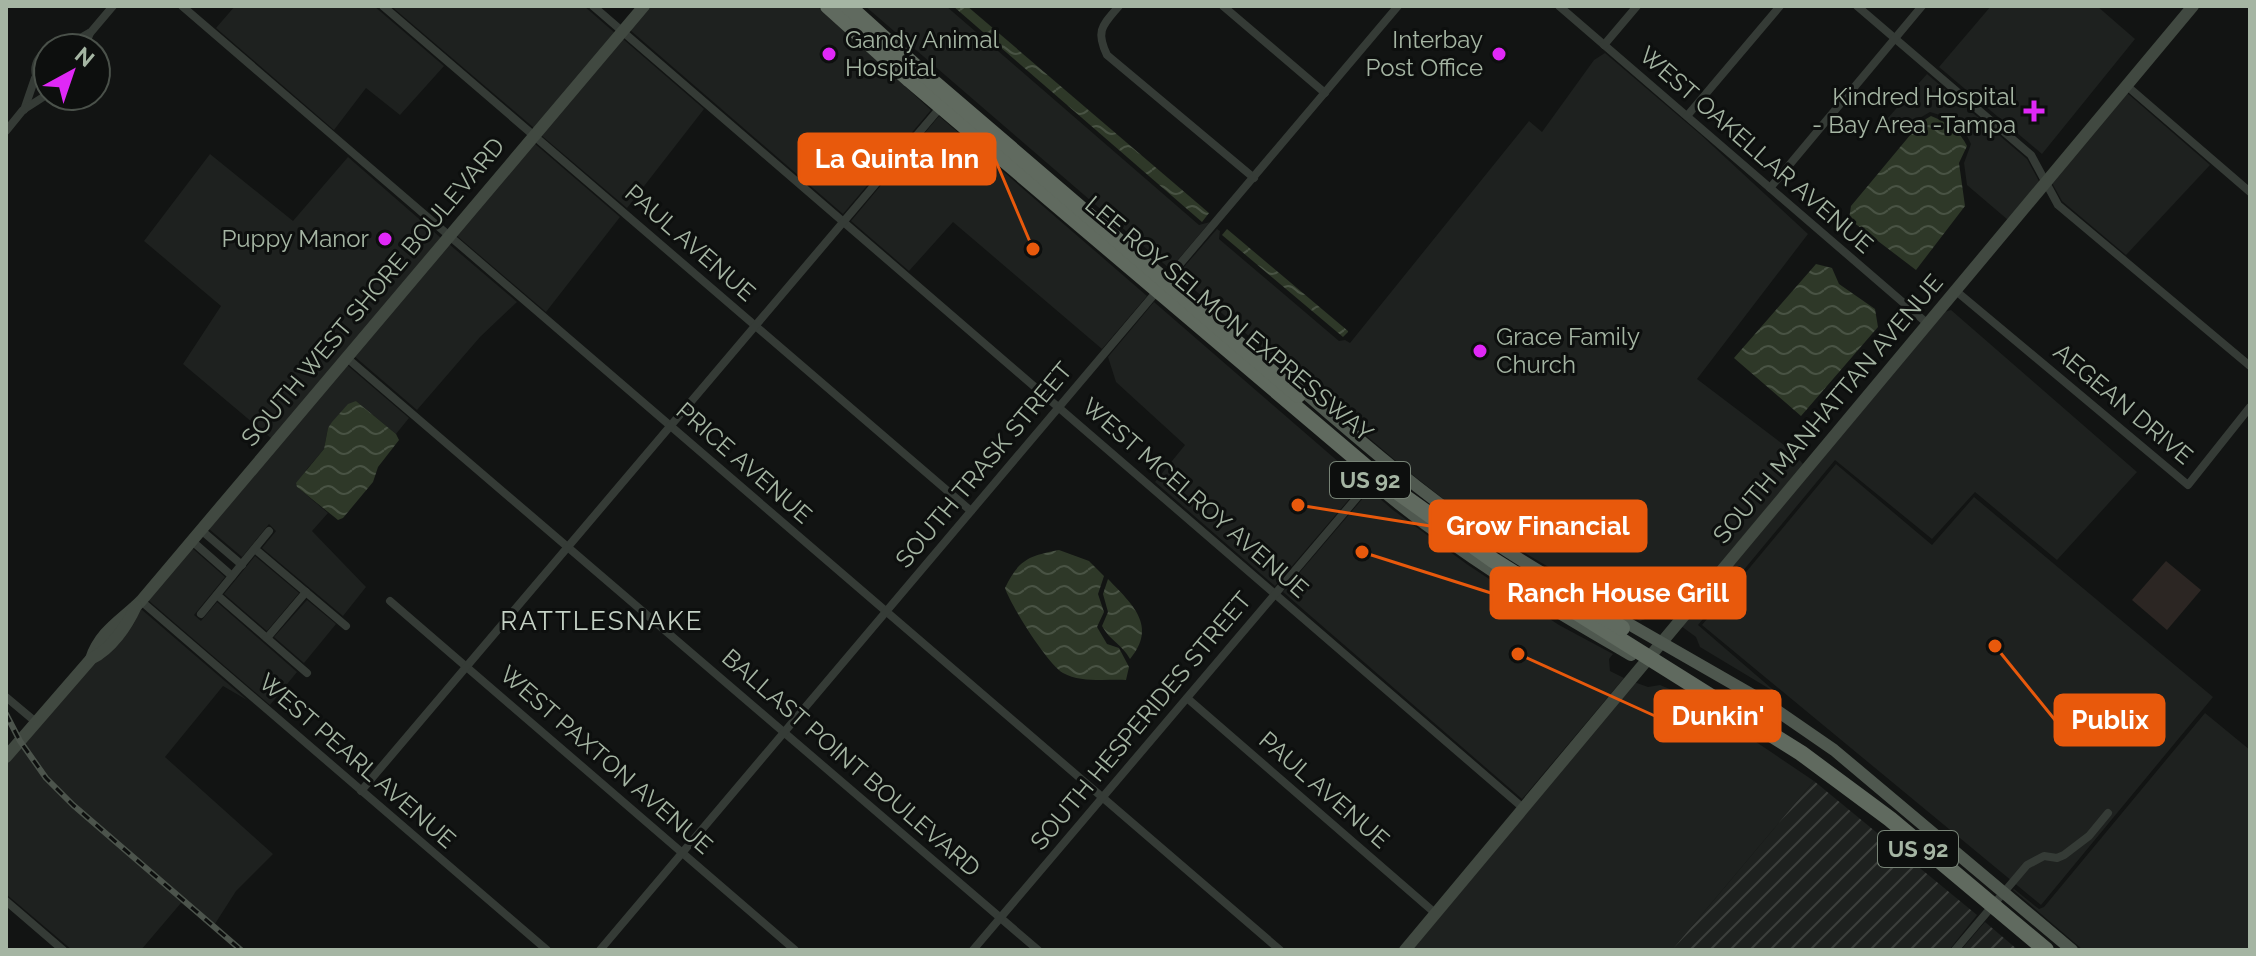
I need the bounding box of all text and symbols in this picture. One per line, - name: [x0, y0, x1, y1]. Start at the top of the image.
- place label: Gandy Animal Hospital: [845, 25, 1000, 82]
- place label: Interbay Post Office: [1365, 25, 1483, 82]
- north arrow: [32, 32, 112, 112]
- street label: WEST OAKELLAR AVENUE: [1634, 40, 1879, 259]
- text: N: [70, 41, 100, 72]
- marker: Gandy Animal Hospital: [820, 45, 838, 63]
- marker: Interbay Post Office: [1490, 45, 1508, 63]
- place label: Kindred Hospital - Bay Area -Tampa: [1812, 82, 2016, 139]
- marker: Kindred Hospital - Bay Area -Tampa: [2023, 100, 2045, 122]
- street label: SOUTH WEST SHORE BOULEVARD: [235, 131, 510, 452]
- callout: La Quinta Inn: [799, 134, 995, 184]
- text: La Quinta Inn: [815, 144, 979, 174]
- street label: PAUL AVENUE: [619, 178, 761, 307]
- street label: LEE ROY SELMON EXPRESSWAY: [1079, 190, 1379, 448]
- place label: Puppy Manor: [221, 224, 370, 253]
- marker: Puppy Manor: [376, 230, 394, 248]
- street label: SOUTH MANHATTAN AVENUE: [1707, 268, 1949, 549]
- place label: Grace Family Church: [1496, 322, 1640, 379]
- street label: AEGEAN DRIVE: [2048, 337, 2199, 470]
- marker: Grace Family Church: [1471, 342, 1489, 360]
- street label: SOUTH TRASK STREET: [889, 356, 1078, 573]
- street label: WEST MCELROY AVENUE: [1076, 392, 1314, 604]
- street label: PRICE AVENUE: [671, 396, 818, 529]
- road number: US 92: [1330, 462, 1410, 498]
- callout: Grow Financial: [1430, 501, 1646, 551]
- text: Grow Financial: [1446, 511, 1631, 541]
- callout: Ranch House Grill: [1491, 568, 1745, 618]
- text: Ranch House Grill: [1507, 578, 1730, 608]
- street label: SOUTH HESPERIDES STREET: [1024, 585, 1257, 856]
- district label: RATTLESNAKE: [500, 606, 704, 636]
- street label: BALLAST POINT BOULEVARD: [716, 643, 986, 883]
- street label: WEST PAXTON AVENUE: [494, 659, 719, 860]
- street label: WEST PEARL AVENUE: [253, 667, 462, 854]
- callout: Dunkin': [1655, 691, 1780, 741]
- callout: Publix: [2055, 695, 2164, 745]
- text: Dunkin': [1671, 701, 1765, 731]
- text: Publix: [2071, 705, 2149, 735]
- street label: PAUL AVENUE: [1253, 725, 1395, 854]
- road number: US 92: [1878, 831, 1958, 867]

